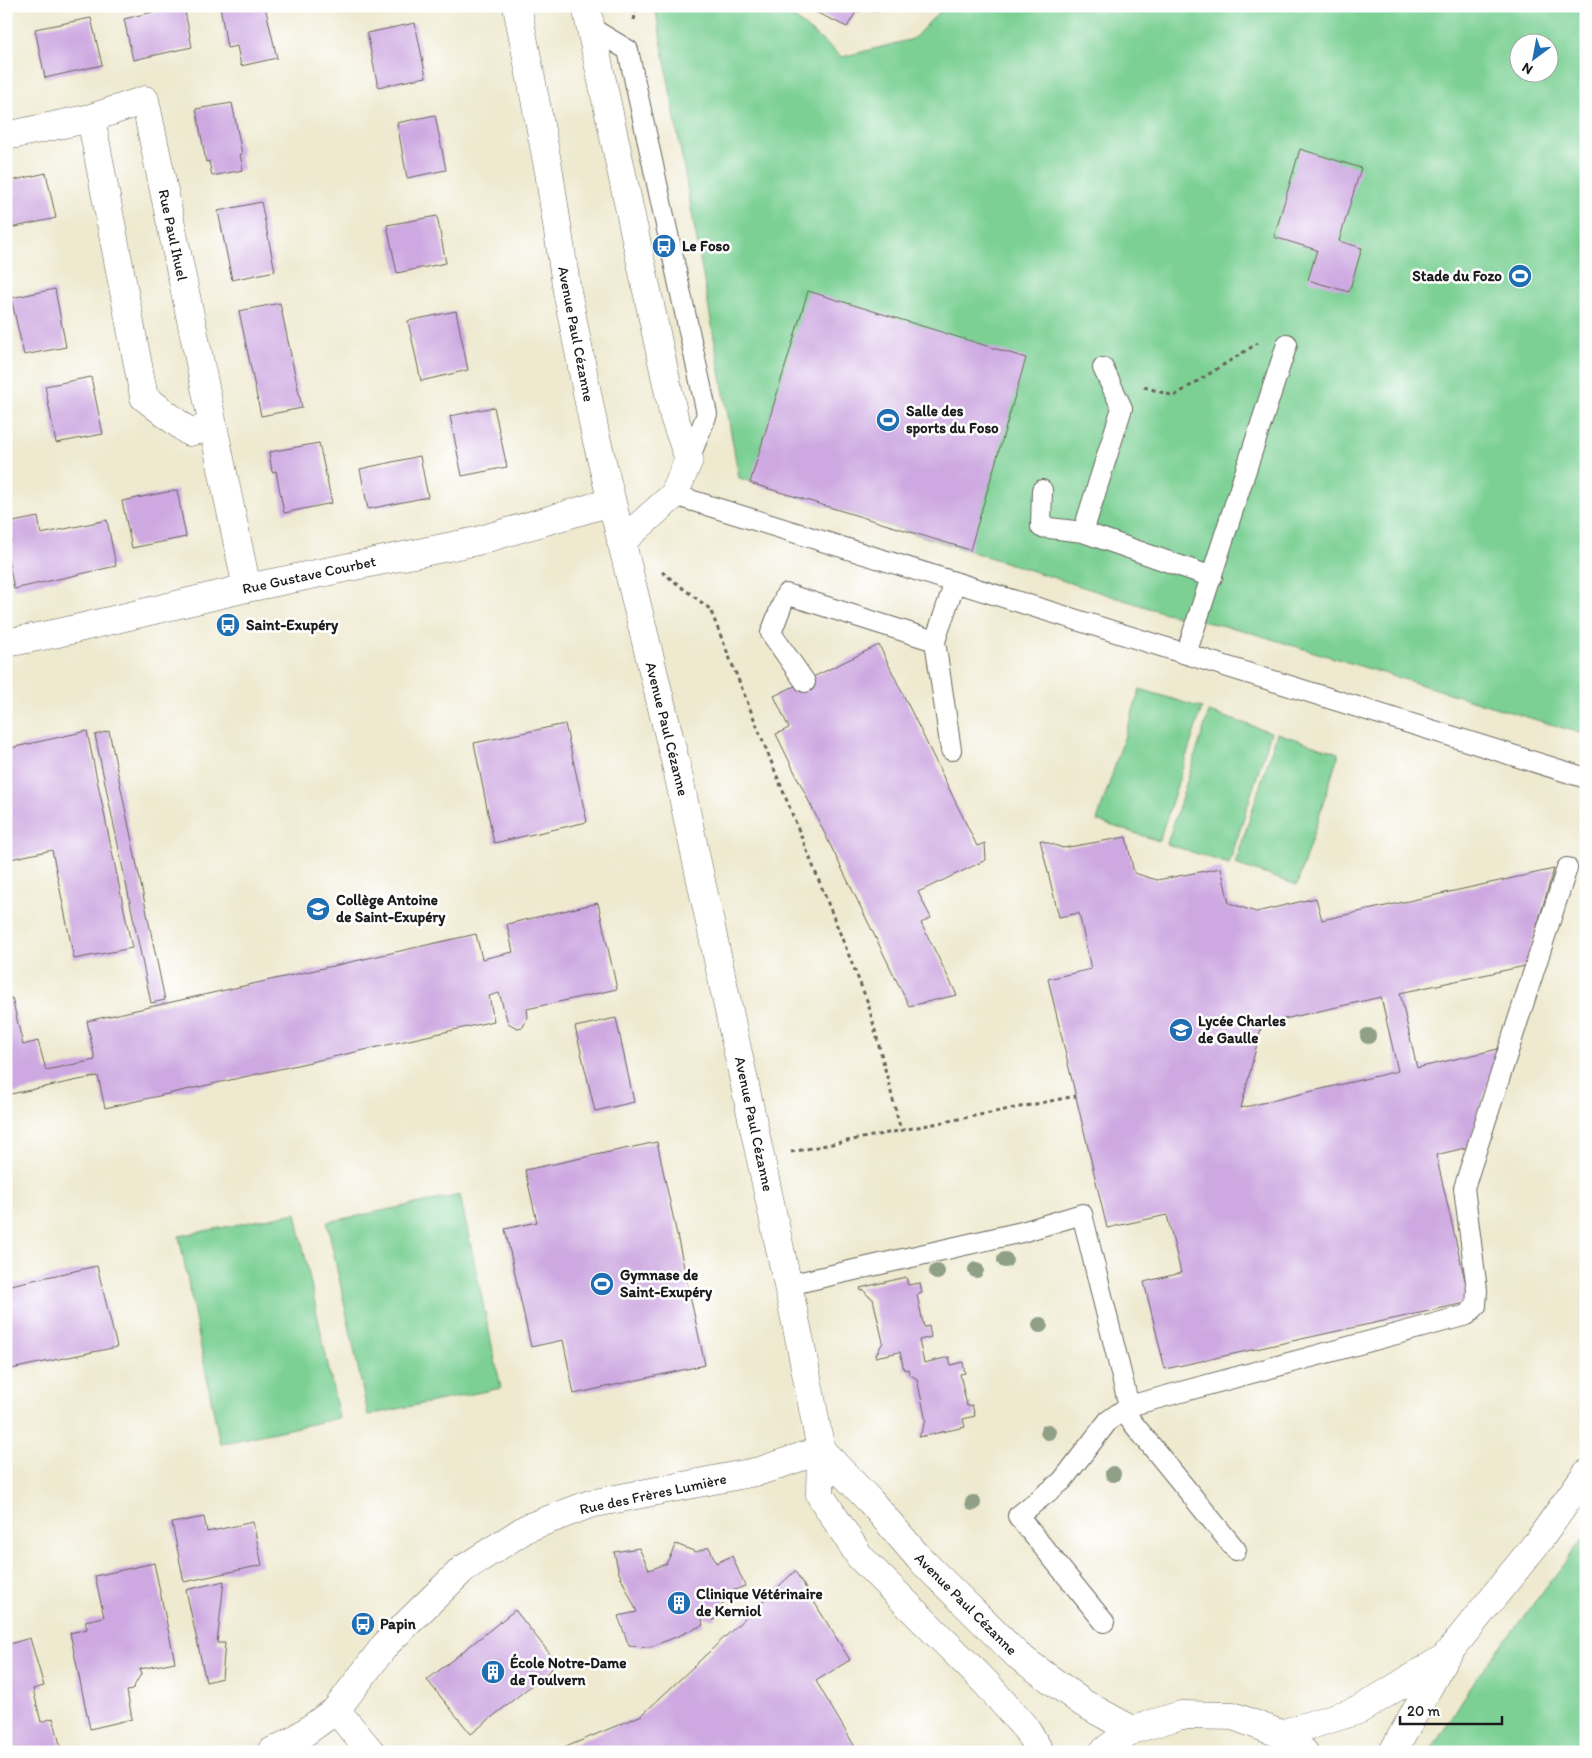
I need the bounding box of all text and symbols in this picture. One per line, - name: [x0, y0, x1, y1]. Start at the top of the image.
- north arrow: [1510, 32, 1560, 82]
- text: N: [1519, 59, 1536, 78]
- street label: Rue Paul Ihuel: [155, 188, 192, 283]
- bus stop icon: Le Foso: [651, 233, 677, 259]
- place label: Le Foso: [682, 237, 730, 255]
- sports icon: Stade du Fozo: [1507, 263, 1533, 289]
- street label: Avenue Paul Cézanne: [554, 265, 598, 403]
- place label: Stade du Fozo: [1412, 267, 1502, 285]
- place label: Salle des sports du Foso: [906, 402, 999, 438]
- sports icon: Salle des sports du Foso: [875, 407, 901, 433]
- street label: Rue Gustave Courbet: [241, 552, 378, 598]
- bus stop icon: Saint-Exupéry: [215, 612, 241, 638]
- place label: Saint-Exupéry: [246, 616, 339, 635]
- street label: Avenue Paul Cézanne: [642, 660, 692, 798]
- place label: Collège Antoine de Saint-Exupéry: [336, 891, 446, 927]
- school or university icon: Collège Antoine de Saint-Exupéry: [305, 896, 331, 922]
- place label: Lycée Charles de Gaulle: [1198, 1012, 1286, 1047]
- school or university icon: Lycée Charles de Gaulle: [1168, 1017, 1194, 1043]
- street label: Avenue Paul Cézanne: [731, 1055, 777, 1193]
- place label: Gymnase de Saint-Exupéry: [620, 1266, 713, 1302]
- sports icon: Gymnase de Saint-Exupéry: [589, 1271, 615, 1297]
- street label: Rue des Frères Lumière: [578, 1470, 728, 1518]
- street label: Avenue Paul Cézanne: [911, 1549, 1021, 1659]
- place label: Clinique Vétérinaire de Kerniol: [696, 1585, 823, 1620]
- building icon: Clinique Vétérinaire de Kerniol: [666, 1590, 692, 1616]
- bus stop icon: Papin: [350, 1611, 376, 1637]
- place label: Papin: [380, 1615, 417, 1634]
- place label: École Notre-Dame de Toulvern: [510, 1653, 626, 1689]
- building icon: École Notre-Dame de Toulvern: [480, 1659, 506, 1685]
- scale bar: [1400, 1693, 1502, 1725]
- text: 20 m: [1407, 1702, 1441, 1720]

